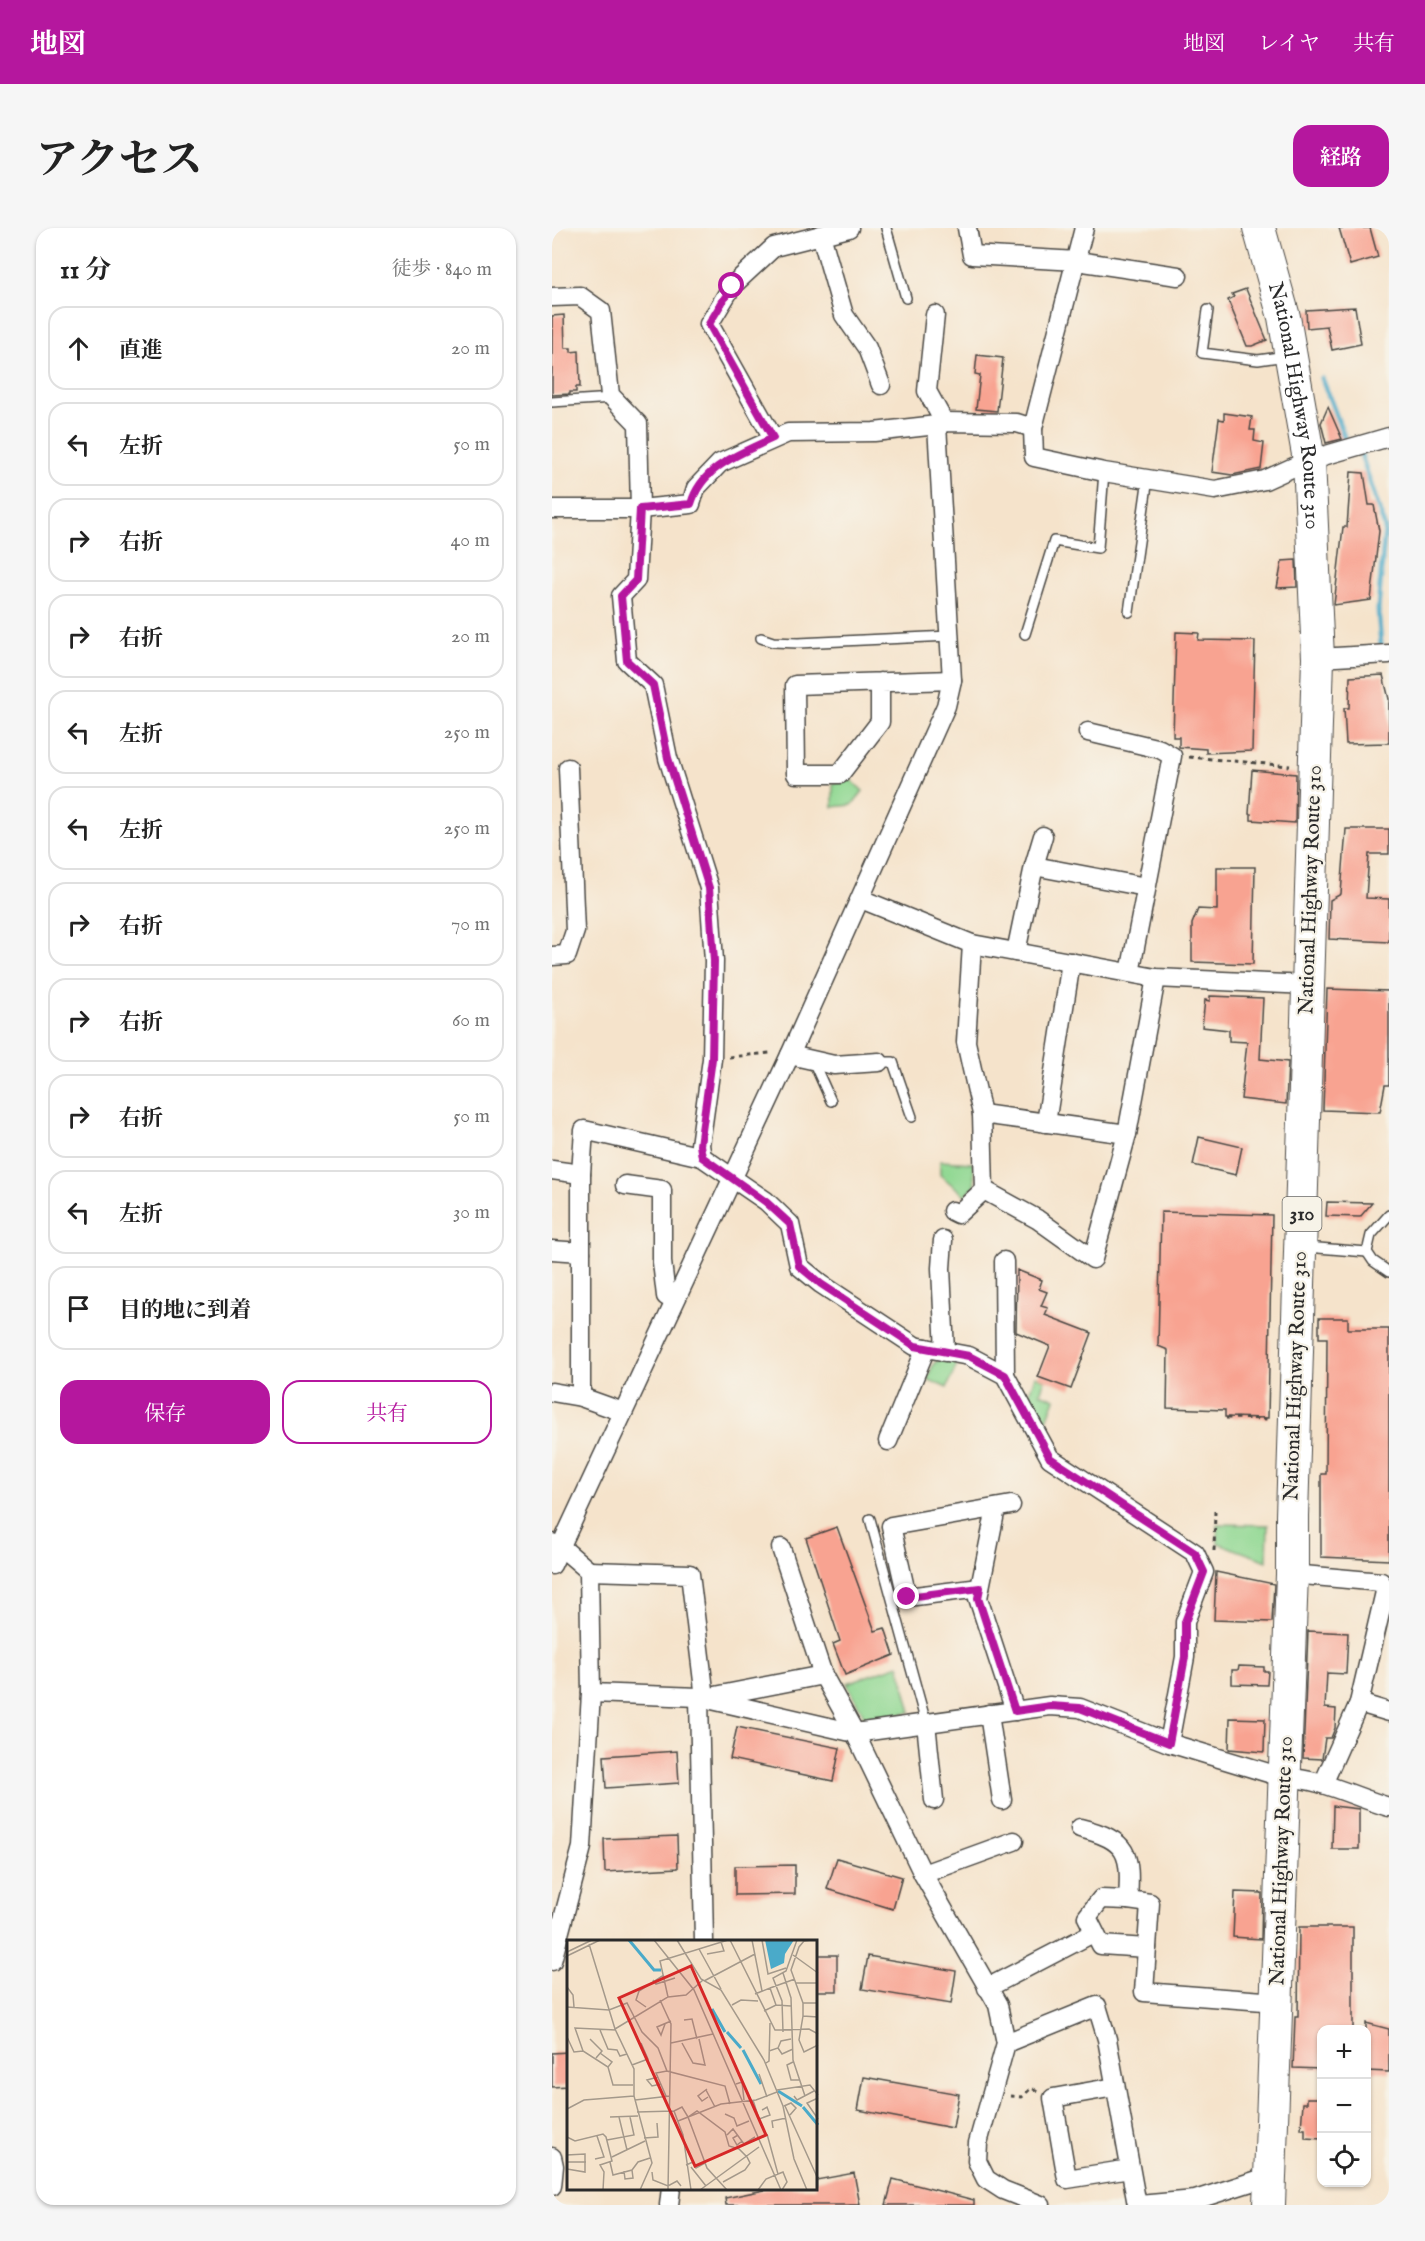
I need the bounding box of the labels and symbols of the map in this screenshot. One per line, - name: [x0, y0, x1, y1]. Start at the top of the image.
- route start: [718, 272, 744, 298]
- street label: National Highway Route 310: [1261, 279, 1326, 530]
- street label: National Highway Route 310: [1293, 765, 1329, 1015]
- road number: 310: [1282, 1197, 1322, 1231]
- street label: National Highway Route 310: [1278, 1251, 1314, 1501]
- route end: [893, 1583, 919, 1609]
- street label: National Highway Route 310: [1264, 1736, 1300, 1986]
- inset map: [567, 1940, 818, 2190]

